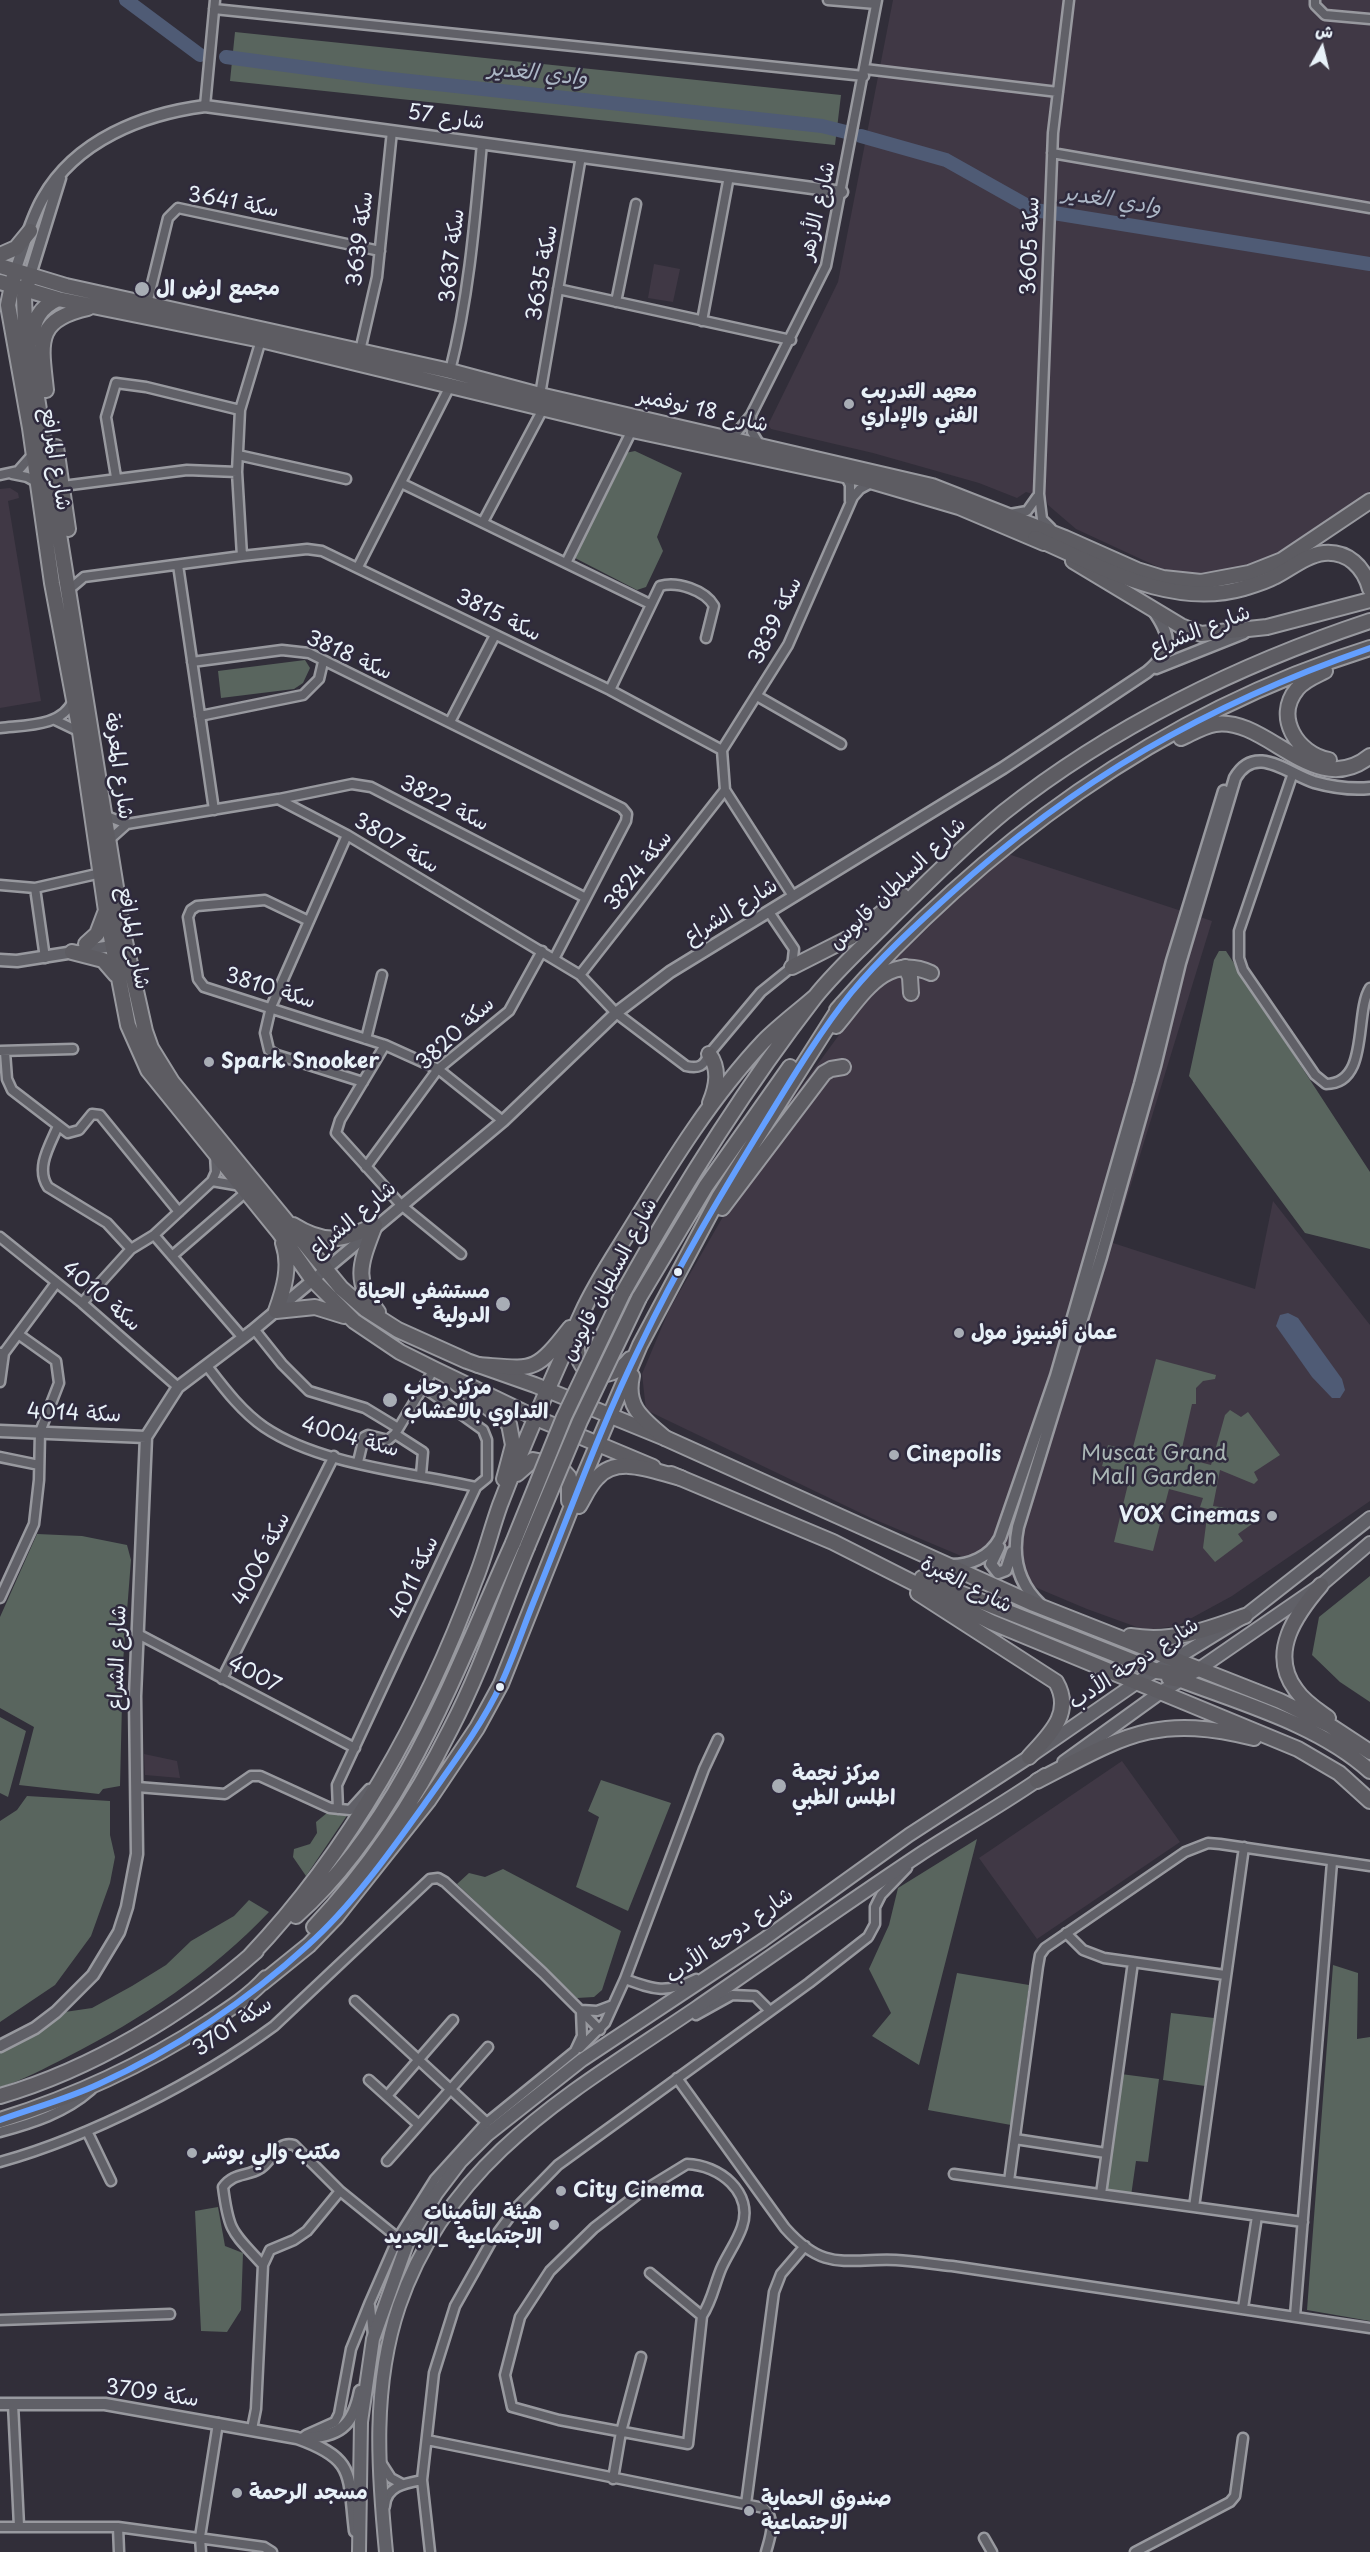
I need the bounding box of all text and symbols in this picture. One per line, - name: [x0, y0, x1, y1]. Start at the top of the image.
- text: ش: [1314, 17, 1335, 43]
- north arrow: [1292, 18, 1352, 78]
- water label: وادي الغدير: [487, 56, 589, 92]
- street label: شارع 57: [406, 100, 486, 136]
- street label: شارع الأزهر: [794, 159, 842, 263]
- water label: وادي الغدير: [1061, 180, 1163, 222]
- street label: سكة 3641: [185, 183, 281, 223]
- street label: سكة 3639: [343, 190, 379, 288]
- street label: سكة 3605: [1017, 196, 1045, 296]
- street label: سكة 3637: [436, 208, 470, 304]
- street label: سكة 3635: [522, 223, 564, 323]
- place label: مجمع ارض ال: [156, 276, 280, 302]
- marker: مجمع ارض ال: [133, 280, 151, 298]
- place label: معهد التدريب الفني والإداري: [861, 379, 978, 429]
- street label: شارع 18 نوفمبر: [635, 384, 771, 438]
- marker: معهد التدريب الفني والإداري: [842, 397, 856, 411]
- street label: شارع المرافع: [34, 406, 76, 512]
- street label: سكة 3839: [744, 573, 808, 669]
- street label: سكة 3815: [451, 585, 545, 647]
- street label: شارع الشراع: [1146, 600, 1254, 662]
- street label: سكة 3818: [302, 626, 396, 686]
- street label: شارع المعرفة: [98, 711, 138, 821]
- street label: سكة 3822: [395, 771, 493, 837]
- street label: سكة 3807: [349, 809, 443, 879]
- street label: شارع السلطان قابوس: [824, 812, 972, 956]
- street label: سكة 3824: [600, 826, 678, 916]
- street label: شارع الشراع: [679, 873, 783, 951]
- street label: شارع المرافع: [112, 884, 154, 992]
- street label: سكة 3810: [222, 963, 318, 1015]
- street label: سكة 3820: [412, 992, 500, 1076]
- place label: Spark Snooker: [221, 1049, 379, 1075]
- marker: Spark Snooker: [202, 1055, 216, 1069]
- street label: شارع الشراع: [304, 1176, 402, 1264]
- street label: شارع السلطان قابوس: [556, 1194, 664, 1366]
- street label: سكة 4010: [56, 1257, 146, 1337]
- unlabelled marker: [672, 1266, 684, 1278]
- place label: مستشفي الحياة الدولية: [357, 1279, 490, 1329]
- marker: مستشفي الحياة الدولية: [494, 1295, 512, 1313]
- place label: عمان أفينيوز مول: [971, 1320, 1118, 1346]
- marker: عمان أفينيوز مول: [952, 1326, 966, 1340]
- place label: مركز رحاب التداوي بالاعشاب: [404, 1375, 548, 1425]
- marker: مركز رحاب التداوي بالاعشاب: [381, 1391, 399, 1409]
- street label: سكة 4014: [26, 1400, 122, 1428]
- street label: سكة 4004: [298, 1413, 402, 1463]
- park label: Muscat Grand Mall Garden: [1081, 1441, 1227, 1491]
- place label: Cinepolis: [906, 1442, 1001, 1468]
- marker: Cinepolis: [887, 1448, 901, 1462]
- place label: VOX Cinemas: [1119, 1503, 1260, 1529]
- street label: سكة 4006: [228, 1508, 296, 1610]
- marker: VOX Cinemas: [1265, 1509, 1279, 1523]
- street label: سكة 4011: [385, 1532, 445, 1624]
- street label: شارع الغبرة: [916, 1551, 1016, 1619]
- street label: شارع الشراع: [104, 1605, 132, 1711]
- street label: شارع دوحة الأدب: [1064, 1613, 1204, 1715]
- street label: 4007: [223, 1651, 285, 1699]
- unlabelled marker: [494, 1681, 506, 1693]
- place label: مركز نجمة اطلس الطبي: [792, 1761, 895, 1811]
- marker: مركز نجمة اطلس الطبي: [770, 1777, 788, 1795]
- street label: شارع دوحة الأدب: [661, 1883, 799, 1989]
- street label: سكة 3701: [189, 1991, 277, 2063]
- place label: مكتب والي بوشر: [204, 2140, 341, 2166]
- marker: مكتب والي بوشر: [185, 2146, 199, 2160]
- place label: City Cinema: [573, 2178, 704, 2204]
- marker: City Cinema: [554, 2184, 568, 2198]
- place label: هيئة التأمينات الاجتماعية _الجديد: [384, 2200, 542, 2250]
- marker: هيئة التأمينات الاجتماعية _الجديد: [547, 2218, 561, 2232]
- street label: سكة 3709: [103, 2375, 201, 2413]
- place label: مسجد الرحمة: [249, 2480, 368, 2506]
- marker: مسجد الرحمة: [230, 2486, 244, 2500]
- place label: صندوق الحماية الاجتماعية: [761, 2486, 892, 2536]
- marker: صندوق الحماية الاجتماعية: [742, 2504, 756, 2518]

